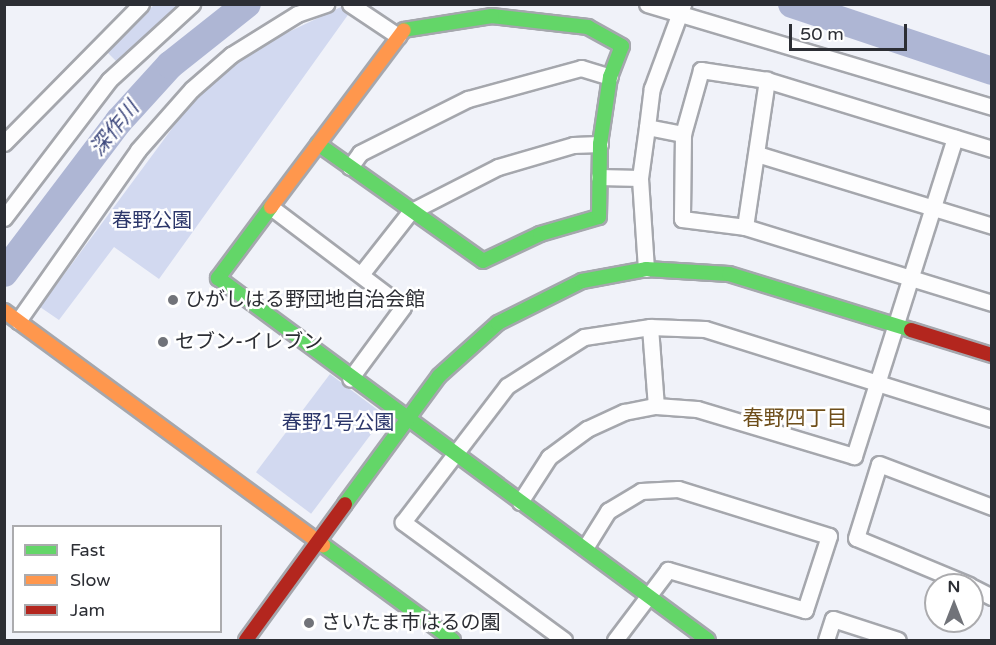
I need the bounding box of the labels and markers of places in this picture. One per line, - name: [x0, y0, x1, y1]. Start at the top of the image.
- place label: ひがしはる野団地自治会館: [185, 288, 425, 312]
- marker: ひがしはる野団地自治会館: [166, 293, 180, 307]
- place label: セブン-イレブン: [175, 330, 323, 354]
- marker: セブン-イレブン: [156, 335, 170, 349]
- place label: さいたま市はるの園: [321, 611, 501, 635]
- marker: さいたま市はるの園: [302, 616, 316, 630]

